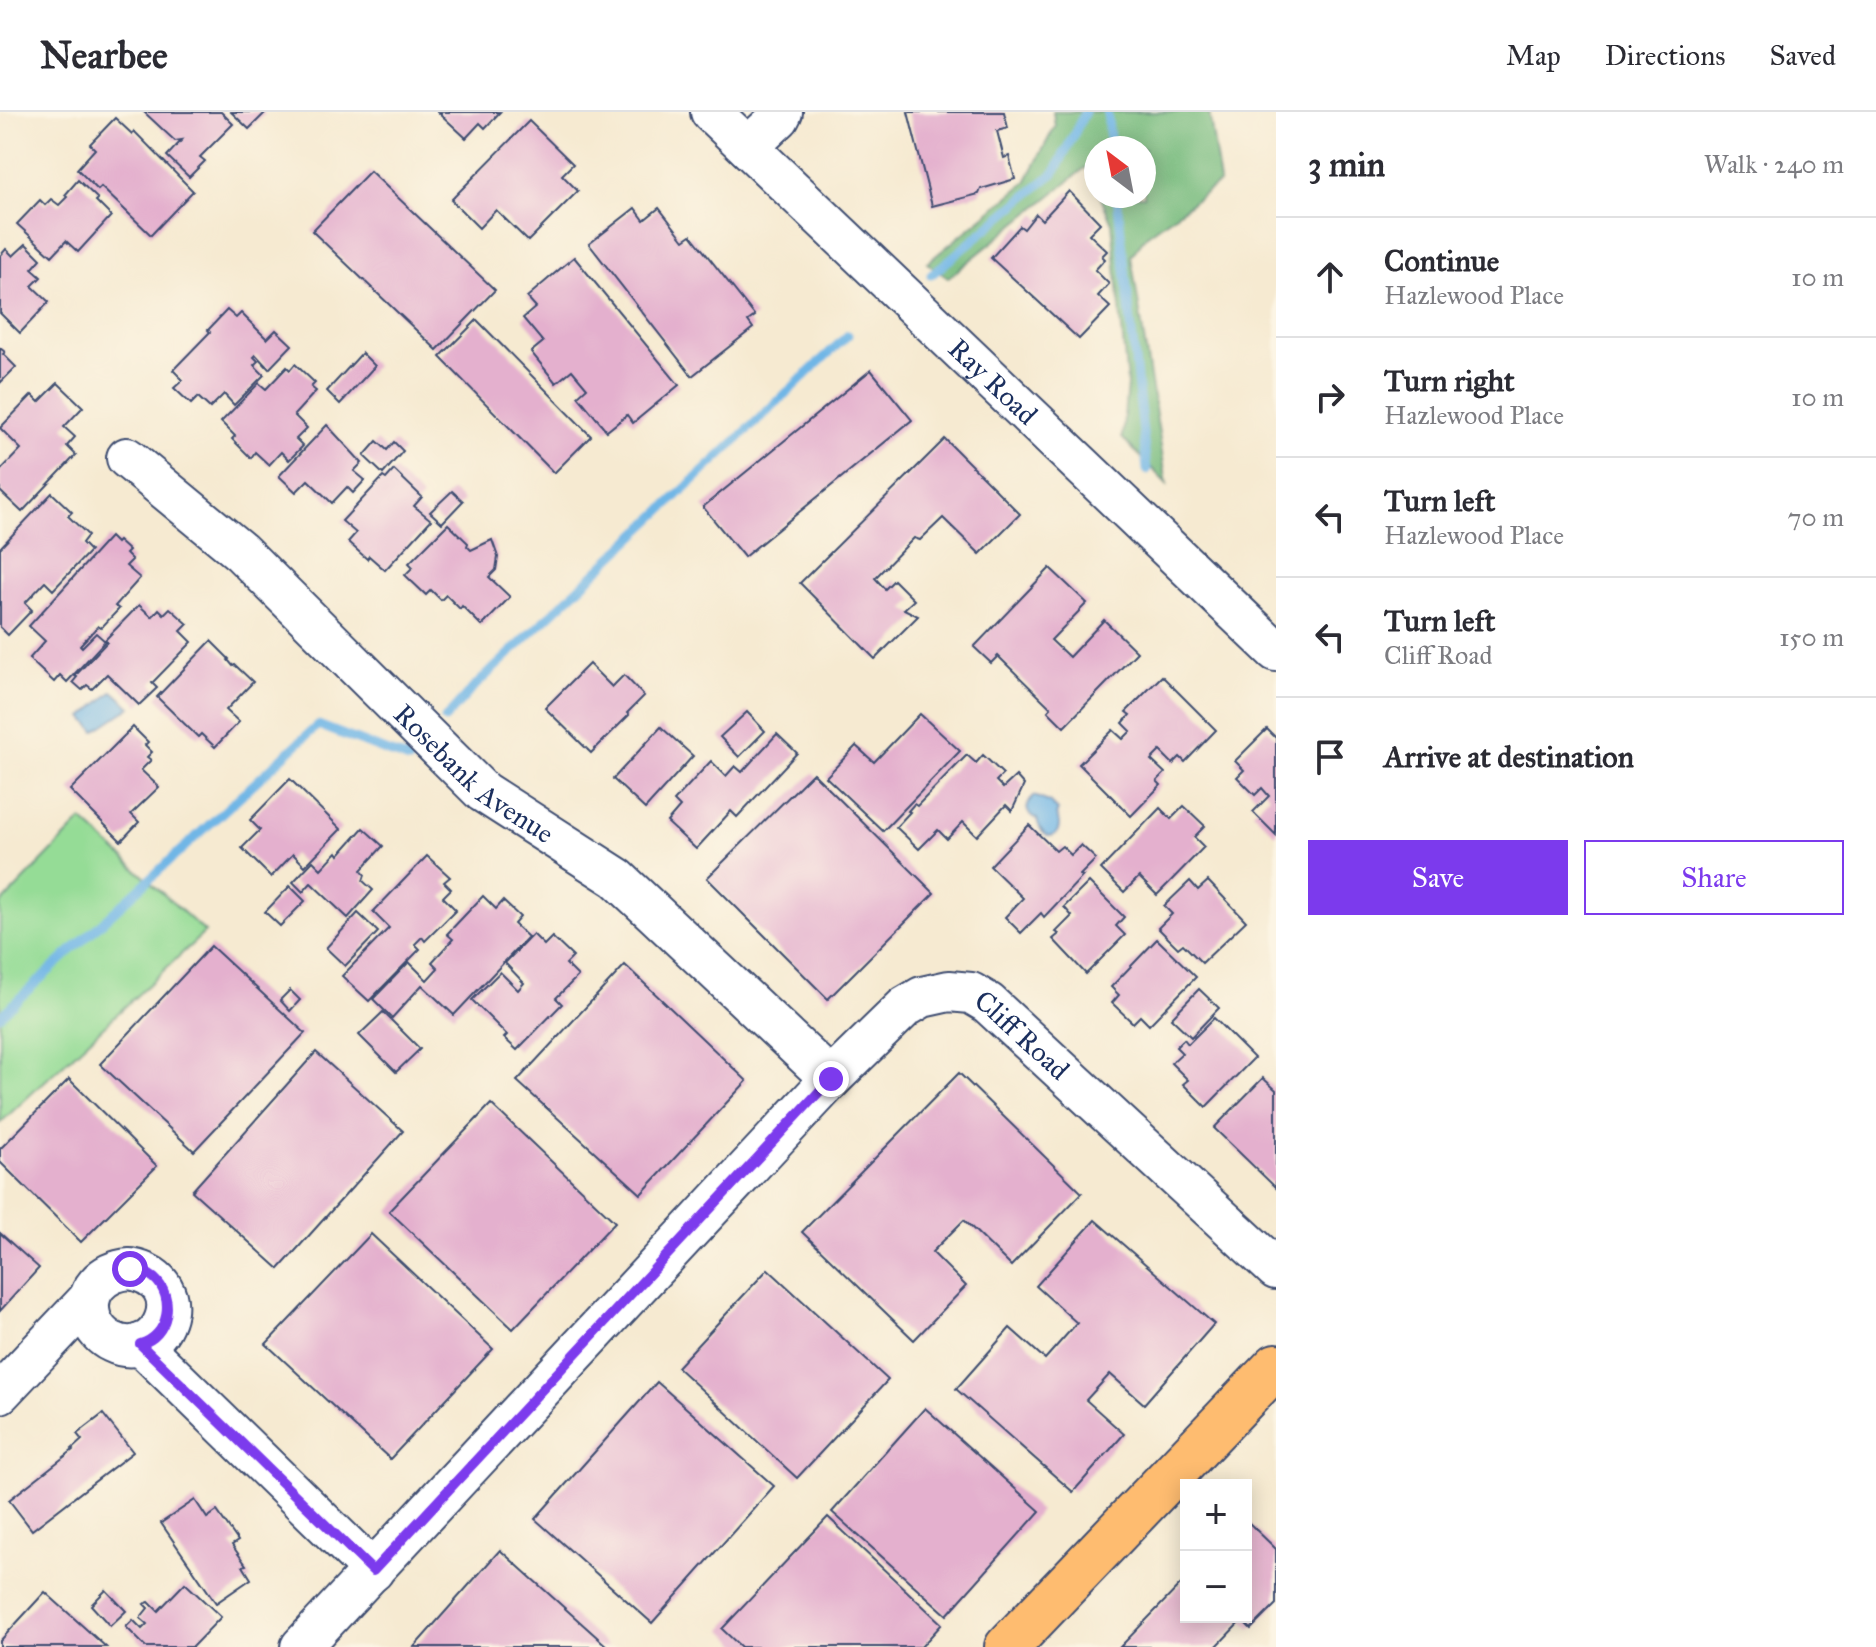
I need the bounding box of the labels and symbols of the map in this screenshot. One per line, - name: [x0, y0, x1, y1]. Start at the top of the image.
- north arrow: [1084, 136, 1156, 208]
- street label: Ray Road: [941, 331, 1045, 432]
- street label: Rosebank Avenue: [387, 696, 561, 851]
- street label: Cliff Road: [969, 982, 1077, 1087]
- route end: [813, 1061, 849, 1097]
- route start: [112, 1251, 148, 1287]

